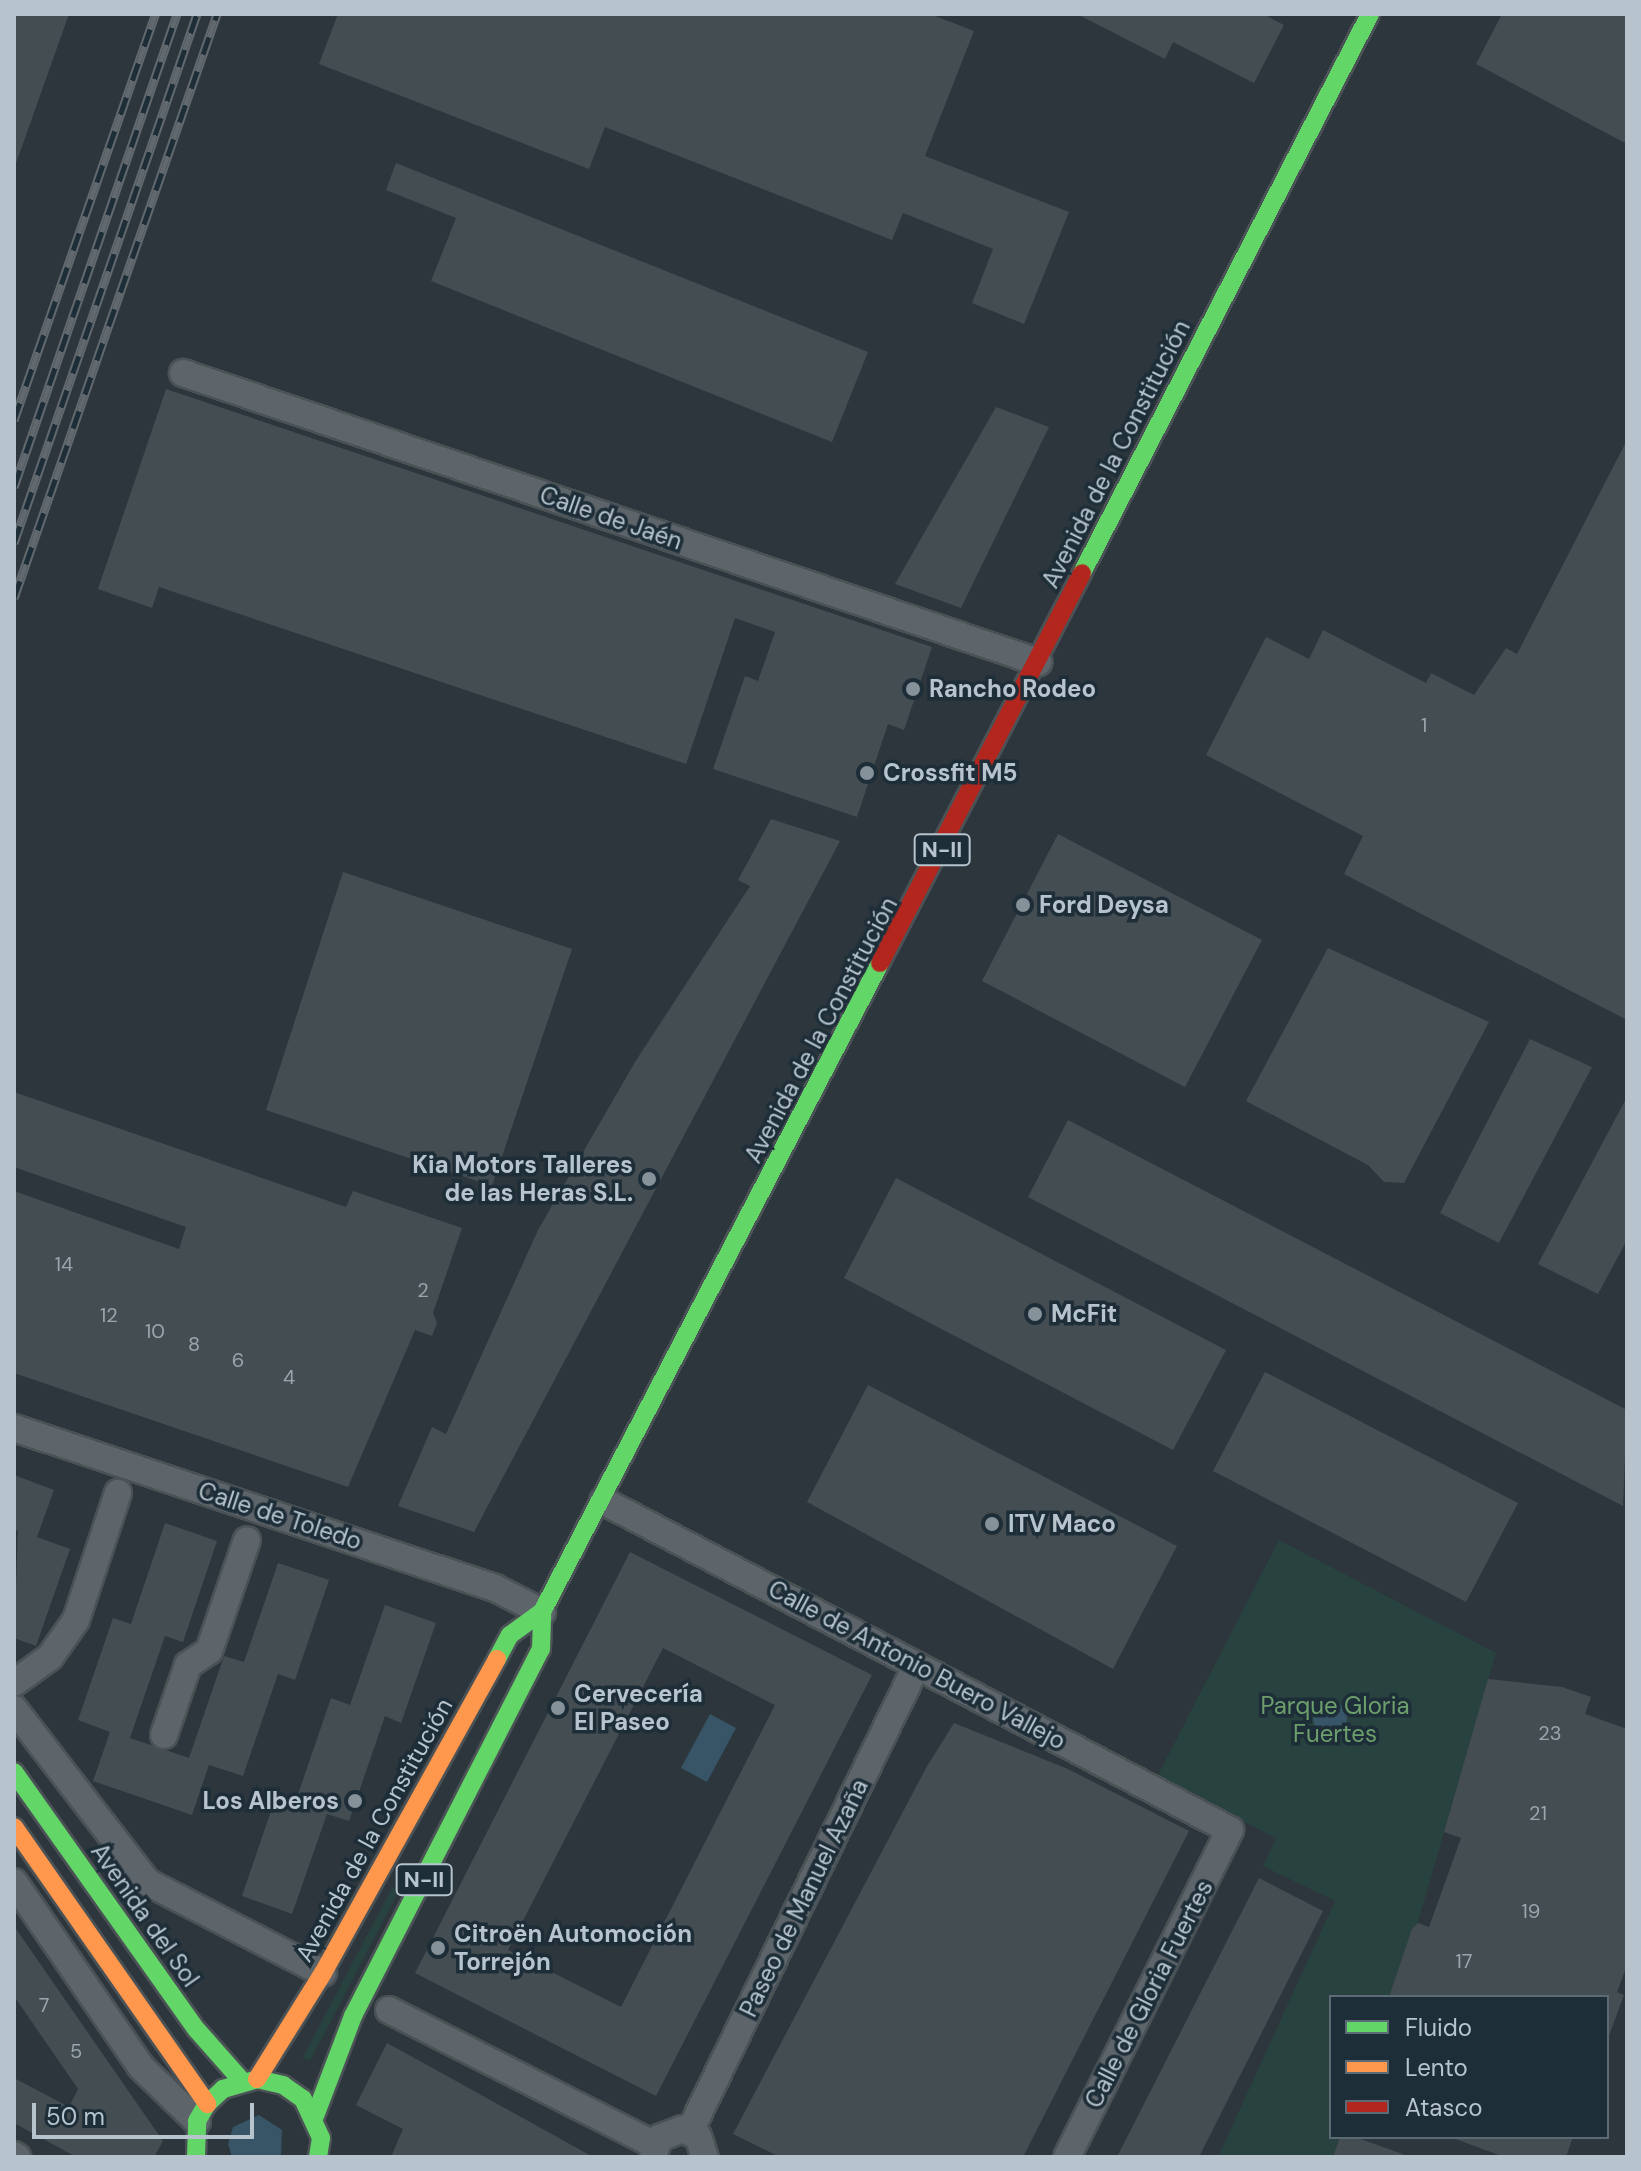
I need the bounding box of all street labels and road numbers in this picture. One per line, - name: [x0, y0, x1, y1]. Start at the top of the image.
- street label: Avenida de la Constitución: [1036, 315, 1196, 593]
- street label: Calle de Jaén: [536, 480, 686, 556]
- road number: N-II: [912, 832, 972, 868]
- street label: Avenida de la Constitución: [739, 892, 903, 1168]
- street label: Calle de Toledo: [195, 1476, 365, 1556]
- street label: Calle de Antonio Buero Vallejo: [764, 1574, 1070, 1756]
- street label: Avenida de la Constitución: [289, 1693, 459, 1967]
- street label: Paseo de Manuel Azaña: [734, 1775, 874, 2021]
- street label: Avenida del Sol: [85, 1838, 205, 1992]
- road number: N-II: [394, 1862, 454, 1898]
- street label: Calle de Gloria Fuertes: [1079, 1875, 1219, 2113]

